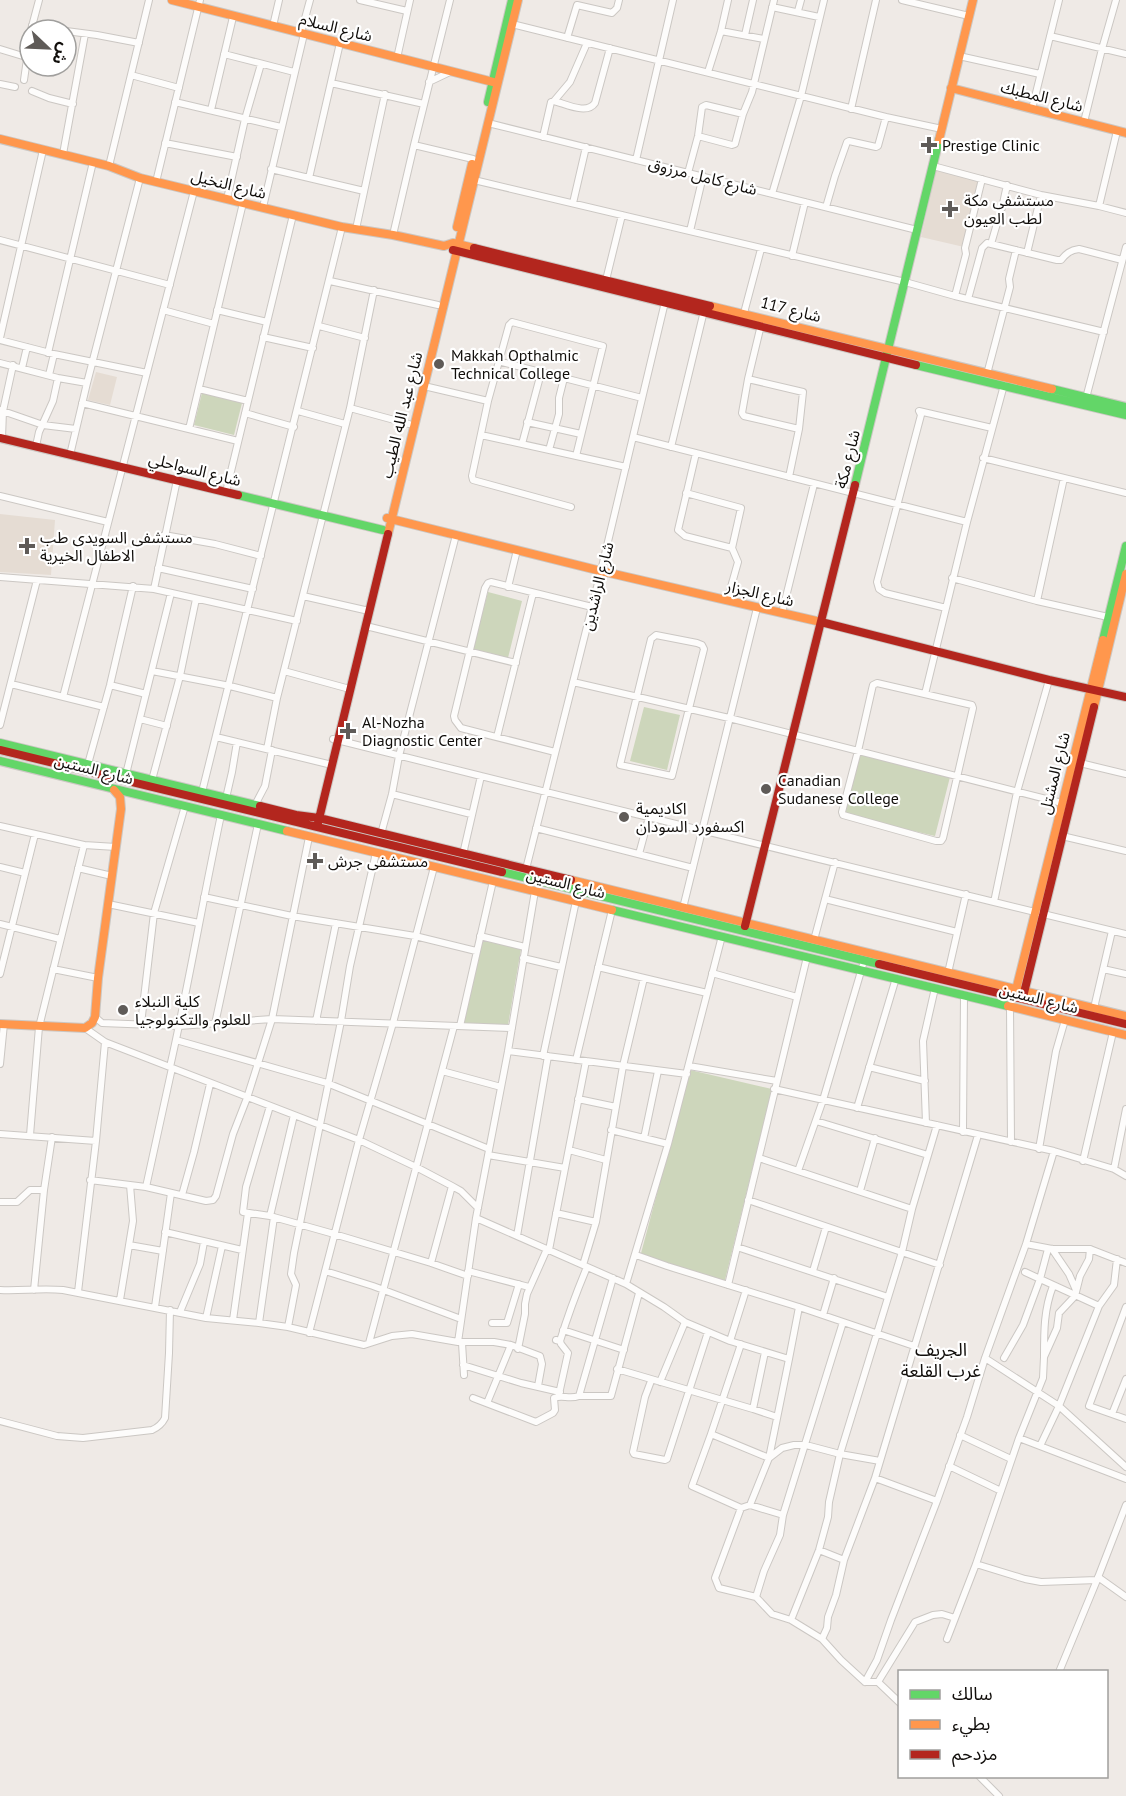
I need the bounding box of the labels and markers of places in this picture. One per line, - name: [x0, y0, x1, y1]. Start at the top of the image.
- place label: Prestige Clinic: [942, 135, 1040, 155]
- marker: Prestige Clinic: [920, 136, 938, 154]
- place label: مستشفى مكة لطب العيون: [964, 190, 1054, 228]
- marker: مستشفى مكة لطب العيون: [941, 200, 959, 218]
- place label: Makkah Opthalmic Technical College: [451, 345, 579, 383]
- marker: Makkah Opthalmic Technical College: [432, 357, 446, 371]
- place label: مستشفى السويدي طب الاطفال الخيرية: [40, 527, 193, 566]
- marker: مستشفى السويدي طب الاطفال الخيرية: [18, 537, 36, 555]
- place label: Al-Nozha Diagnostic Center: [362, 712, 483, 750]
- marker: Al-Nozha Diagnostic Center: [339, 722, 357, 740]
- place label: Canadian Sudanese College: [778, 770, 899, 808]
- marker: Canadian Sudanese College: [759, 782, 773, 796]
- place label: اكاديمية اكسفورد السودان: [636, 798, 744, 836]
- marker: اكاديمية اكسفورد السودان: [617, 810, 631, 824]
- place label: مستشفى جرش: [328, 851, 428, 871]
- marker: مستشفى جرش: [306, 852, 324, 870]
- place label: كلية النبلاء للعلوم والتكنولوجيا: [135, 991, 251, 1032]
- marker: كلية النبلاء للعلوم والتكنولوجيا: [116, 1003, 130, 1017]

